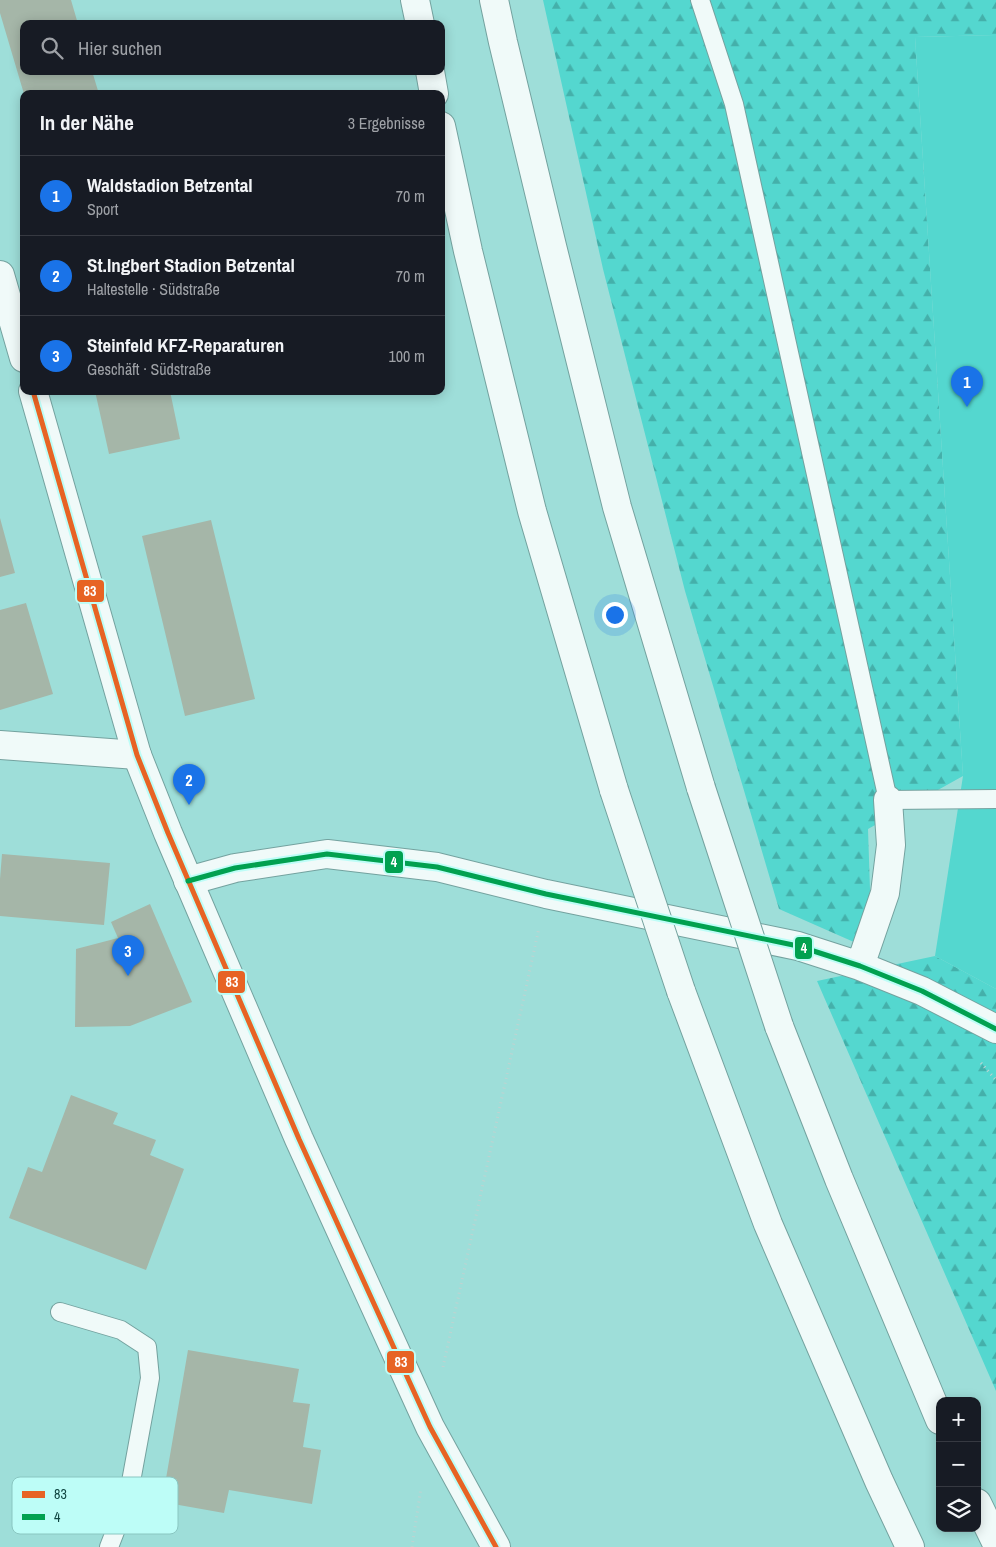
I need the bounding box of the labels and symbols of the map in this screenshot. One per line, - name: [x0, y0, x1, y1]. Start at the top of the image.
- pin: 1: [951, 366, 983, 407]
- line badge: 83: [76, 579, 105, 603]
- text: 83: [84, 582, 96, 600]
- your location: [602, 602, 628, 628]
- pin: 2: [173, 764, 205, 805]
- line badge: 4: [384, 850, 404, 874]
- text: 4: [391, 853, 398, 871]
- pin: 3: [112, 935, 144, 976]
- line badge: 4: [794, 936, 813, 960]
- text: 4: [801, 939, 808, 957]
- line badge: 83: [217, 970, 246, 994]
- text: 83: [226, 973, 238, 991]
- line badge: 83: [386, 1350, 415, 1374]
- text: 83: [395, 1353, 407, 1371]
- legend: [12, 1477, 178, 1534]
- text: 83: [54, 1485, 67, 1503]
- text: 4: [54, 1508, 61, 1526]

